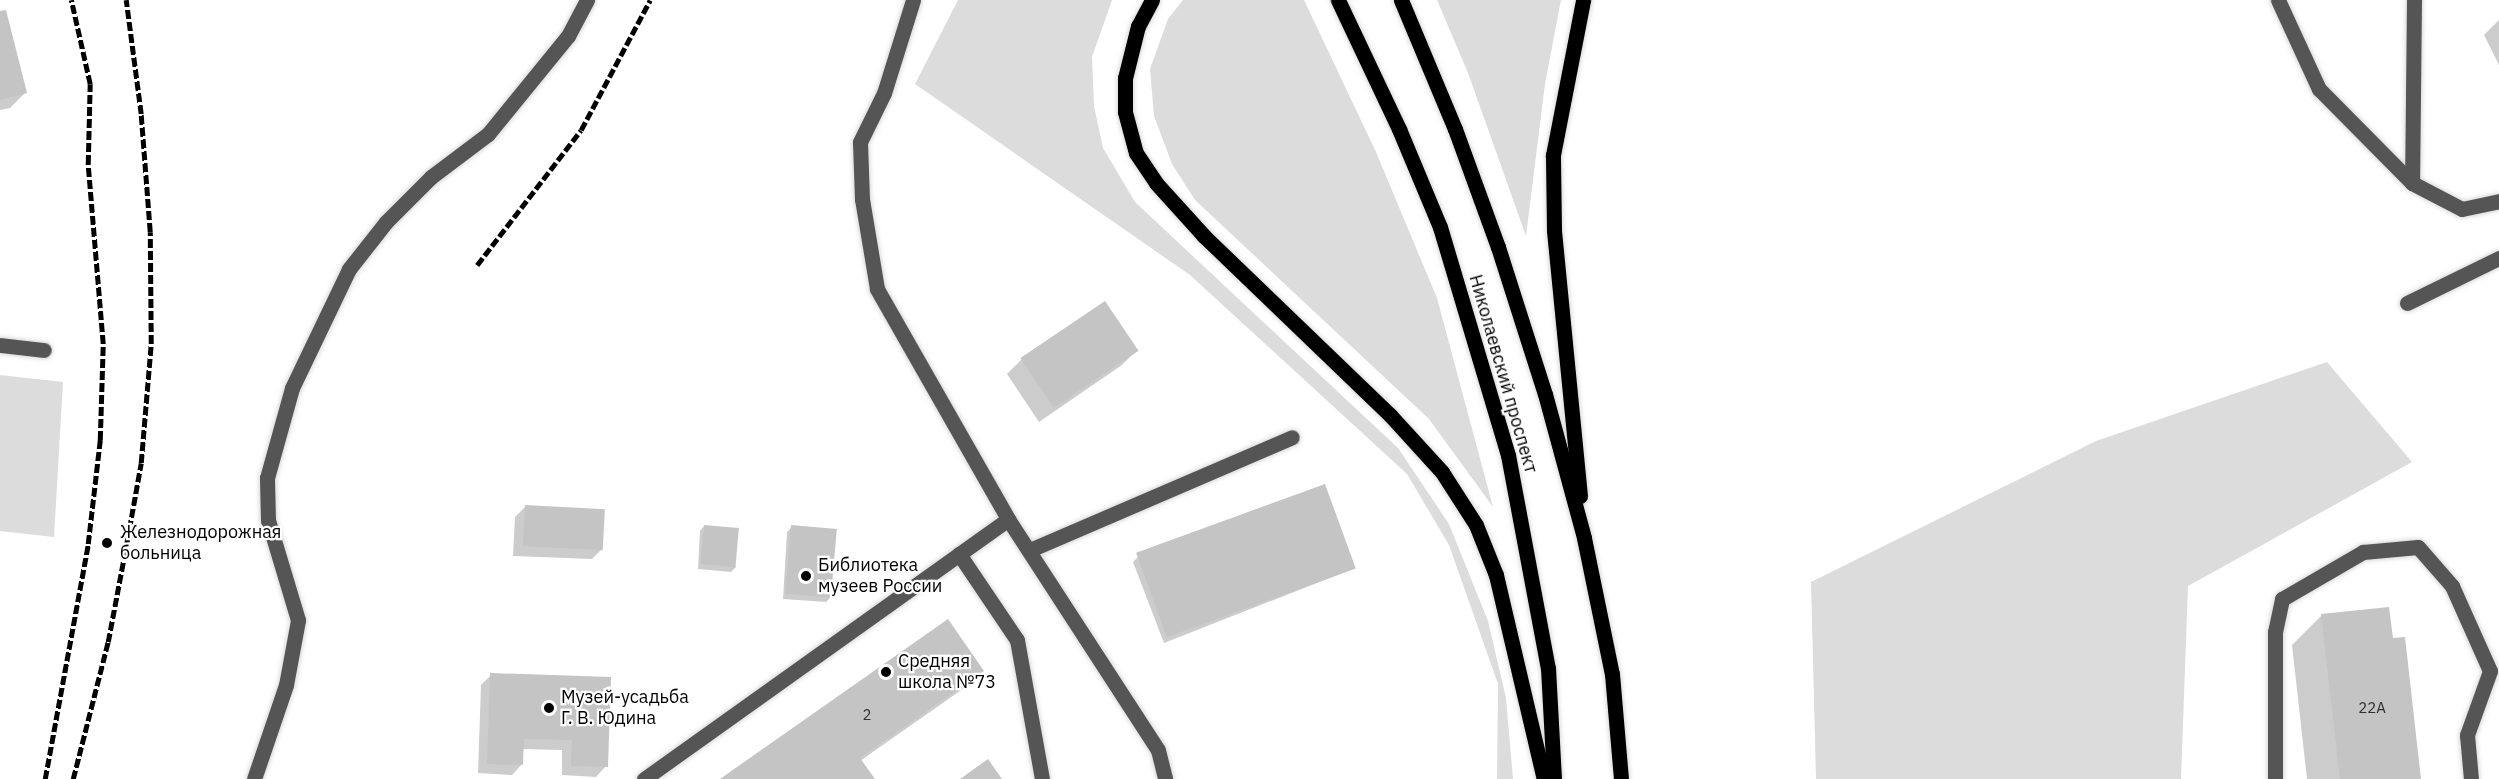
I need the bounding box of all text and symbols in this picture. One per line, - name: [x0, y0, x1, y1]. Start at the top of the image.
- street label: Николаевский проспект: [1464, 272, 1542, 476]
- place label: Железнодорожная больница: [120, 522, 281, 564]
- marker: Железнодорожная больница: [98, 534, 116, 552]
- place label: Библиотека музеев России: [818, 555, 942, 598]
- marker: Библиотека музеев России: [799, 569, 813, 583]
- place label: Средняя школа №73: [898, 651, 996, 694]
- marker: Средняя школа №73: [879, 665, 893, 679]
- place label: Музей-усадьба Г. В. Юдина: [561, 687, 689, 730]
- house number: 22А: [2358, 699, 2386, 717]
- marker: Музей-усадьба Г. В. Юдина: [542, 701, 556, 715]
- house number: 2: [863, 706, 871, 724]

